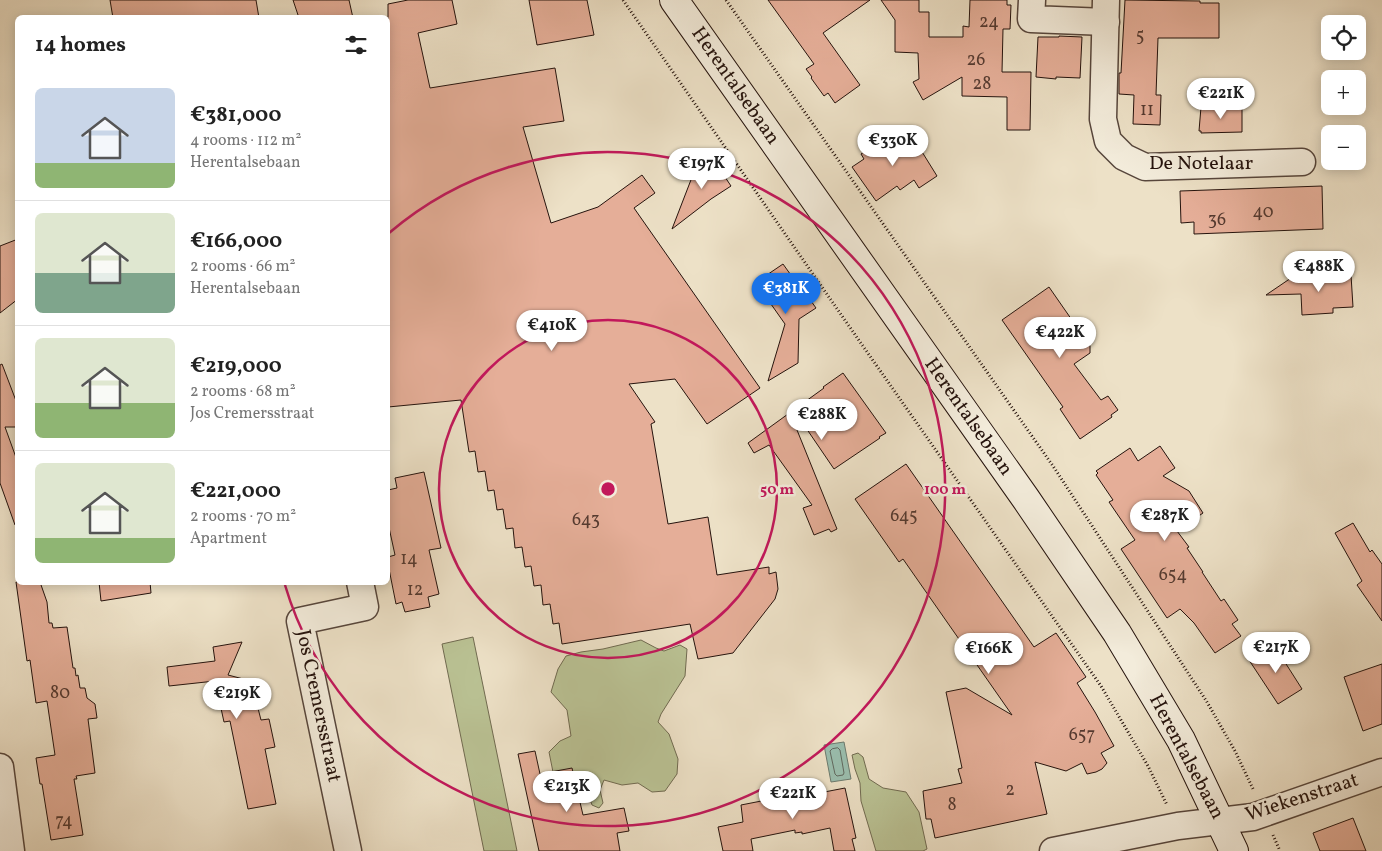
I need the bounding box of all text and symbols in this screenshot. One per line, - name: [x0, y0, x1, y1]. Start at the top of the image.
- house number: 24: [979, 10, 999, 35]
- map controls: [1321, 15, 1366, 170]
- button: locate: [1321, 15, 1366, 60]
- street label: Herentalsebaan: [684, 21, 786, 151]
- house number: 5: [1136, 24, 1144, 49]
- text: 14 homes: [35, 31, 126, 60]
- icon: filters: [342, 31, 370, 59]
- house number: 26: [967, 48, 985, 73]
- button: +: [1321, 70, 1366, 115]
- house number: 28: [973, 72, 991, 97]
- pin: €221K: [1186, 78, 1256, 120]
- text: €221K: [1198, 83, 1244, 105]
- house number: 11: [1140, 98, 1154, 123]
- text: €381,000: [190, 101, 281, 130]
- icon: home: [75, 108, 135, 168]
- pin: €330K: [858, 124, 928, 167]
- button: −: [1321, 125, 1366, 170]
- text: 4 rooms · 112 m²: [190, 130, 301, 152]
- text: €330K: [868, 130, 918, 152]
- pin: €197K: [667, 148, 737, 190]
- street label: De Notelaar: [1149, 150, 1253, 178]
- text: Herentalsebaan: [190, 152, 301, 174]
- text: €197K: [679, 153, 725, 175]
- house number: 40: [1252, 200, 1274, 225]
- house number: 36: [1208, 208, 1226, 233]
- text: €166,000: [190, 227, 282, 256]
- icon: home: [75, 233, 135, 293]
- pin: €488K: [1284, 250, 1354, 293]
- text: 2 rooms · 66 m²: [190, 256, 296, 278]
- text: €488K: [1294, 256, 1344, 278]
- pin: €381K: [751, 272, 821, 315]
- text: Herentalsebaan: [190, 278, 301, 300]
- text: €381K: [763, 278, 809, 300]
- pin: €410K: [517, 310, 587, 352]
- text: €410K: [527, 315, 577, 337]
- pin: €422K: [1025, 316, 1095, 359]
- text: €422K: [1035, 322, 1085, 344]
- text: €219,000: [190, 352, 282, 381]
- street label: Herentalsebaan: [917, 352, 1019, 482]
- icon: home: [75, 358, 135, 418]
- text: 2 rooms · 68 m²: [190, 381, 296, 403]
- pin: €288K: [787, 398, 857, 441]
- text: Jos Cremersstraat: [190, 403, 314, 425]
- text: €288K: [797, 404, 847, 426]
- text: €221,000: [190, 477, 281, 506]
- centre of rings: [599, 480, 617, 498]
- text: 50 m: [760, 480, 794, 501]
- text: 100 m: [924, 480, 967, 501]
- icon: home: [75, 483, 135, 543]
- pin: €287K: [1130, 500, 1200, 542]
- house number: 645: [890, 504, 918, 529]
- text: €287K: [1141, 505, 1189, 527]
- text: 2 rooms · 70 m²: [190, 506, 296, 528]
- house number: 643: [572, 508, 600, 533]
- text: Apartment: [190, 528, 267, 550]
- house number: 14: [400, 547, 418, 572]
- house number: 654: [1159, 563, 1187, 588]
- house number: 12: [407, 578, 423, 603]
- street label: Jos Cremersstraat: [288, 627, 348, 785]
- pin: €166K: [954, 632, 1024, 675]
- pin: €217K: [1241, 632, 1311, 674]
- text: €217K: [1253, 637, 1299, 659]
- text: €166K: [965, 638, 1013, 660]
- pin: €219K: [202, 678, 272, 720]
- house number: 80: [50, 681, 70, 706]
- text: €219K: [214, 683, 260, 705]
- street label: Herentalsebaan: [1141, 689, 1231, 825]
- house number: 657: [1069, 723, 1095, 748]
- street label: Wiekenstraat: [1242, 767, 1362, 829]
- pin: €213K: [532, 770, 602, 813]
- text: €213K: [544, 776, 590, 798]
- pin: €221K: [758, 778, 828, 820]
- house number: 2: [1005, 778, 1015, 803]
- text: €221K: [770, 783, 816, 805]
- house number: 8: [947, 793, 957, 818]
- house number: 74: [55, 809, 73, 834]

